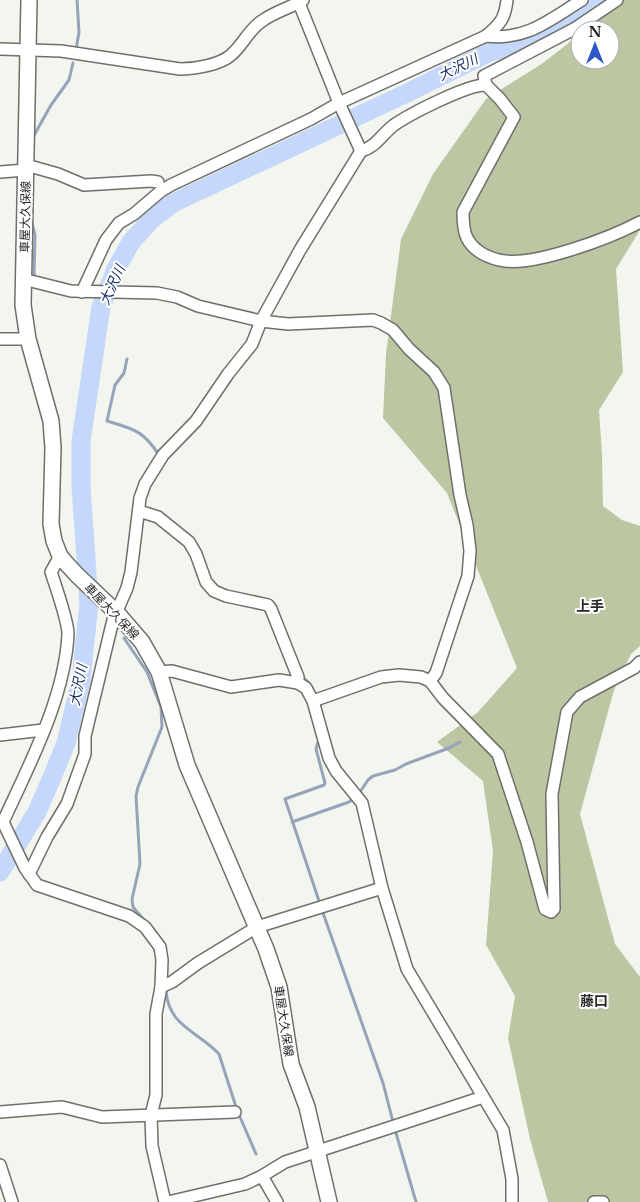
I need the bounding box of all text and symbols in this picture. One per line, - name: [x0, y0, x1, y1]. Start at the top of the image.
- north arrow: [570, 20, 620, 70]
- text: N: [588, 23, 602, 41]
- water label: 大沢川: [435, 49, 483, 84]
- street label: 車屋大久保線: [17, 181, 33, 253]
- water label: 大沢川: [95, 260, 130, 308]
- street label: 車屋大久保線: [82, 580, 142, 642]
- district label: 上手: [576, 597, 604, 615]
- water label: 大沢川: [65, 661, 91, 707]
- street label: 車屋大久保線: [271, 984, 297, 1058]
- district label: 藤口: [580, 992, 608, 1010]

